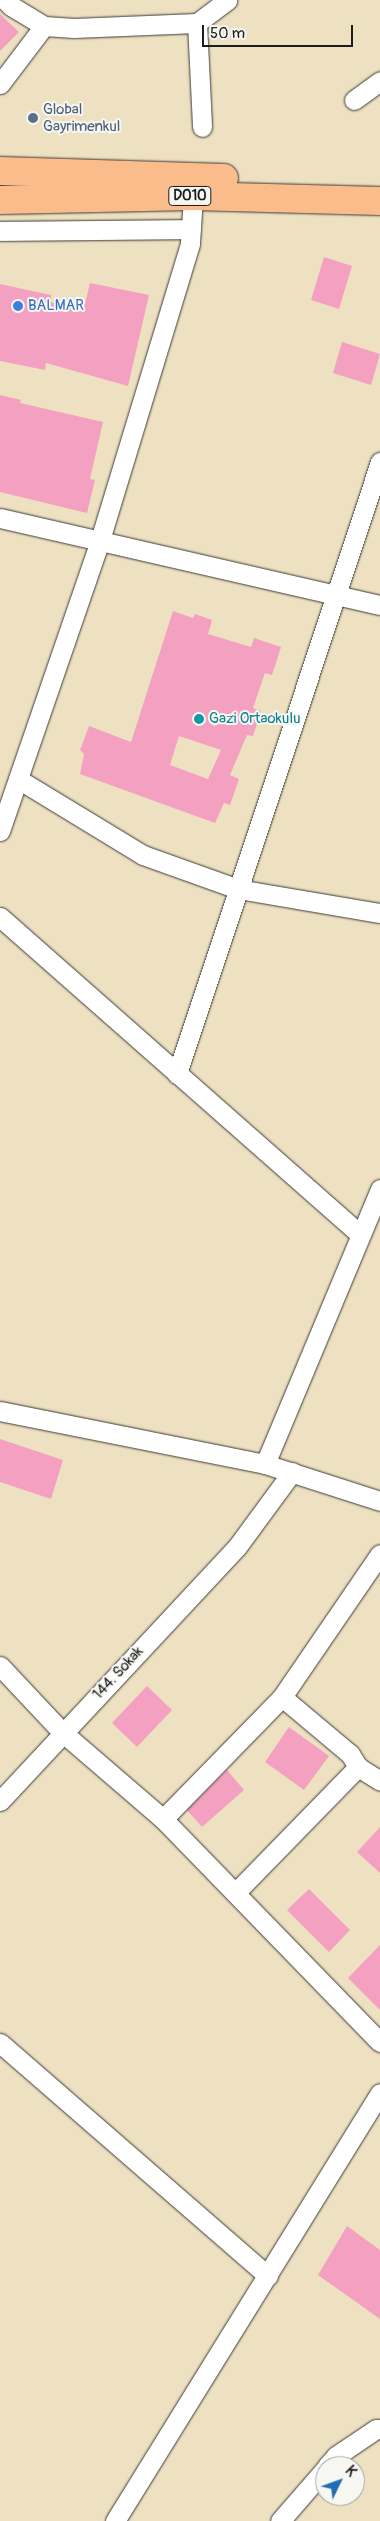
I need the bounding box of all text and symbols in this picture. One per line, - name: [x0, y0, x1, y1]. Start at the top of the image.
- scale bar: [205, 15, 356, 47]
- text: 50 m: [210, 24, 245, 43]
- place label: Global Gayrimenkul: [43, 100, 120, 135]
- marker: Global Gayrimenkul: [27, 112, 39, 124]
- road number: D010: [168, 185, 212, 208]
- place label: BALMAR: [28, 297, 84, 315]
- marker: BALMAR: [12, 300, 24, 312]
- place label: Gazi Ortaokulu: [209, 710, 301, 728]
- marker: Gazi Ortaokulu: [193, 713, 205, 725]
- street label: 144. Sokak: [89, 1643, 147, 1703]
- north arrow: [315, 2456, 365, 2506]
- text: K: [342, 2462, 360, 2480]

